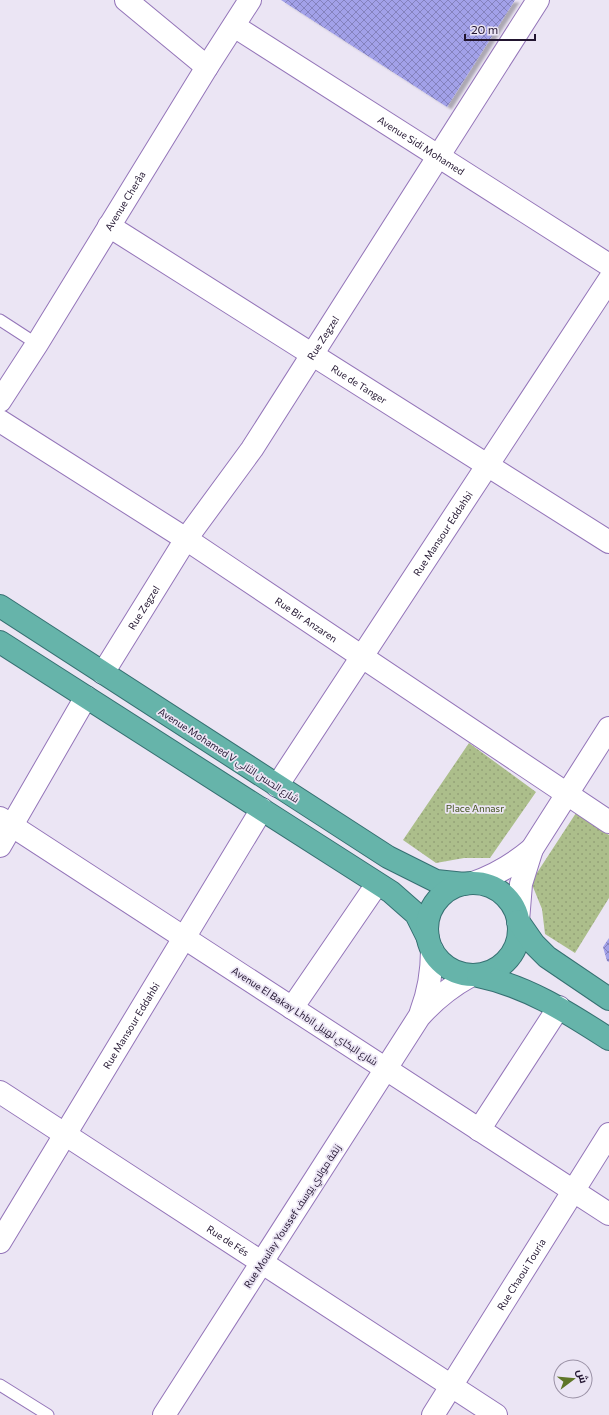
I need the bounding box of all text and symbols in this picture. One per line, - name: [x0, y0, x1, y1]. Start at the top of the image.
- scale bar: [465, 16, 535, 42]
- text: 20 m: [471, 22, 498, 36]
- street label: Avenue Sidi Mohamed: [376, 113, 467, 177]
- street label: Avenue Cherâa: [102, 169, 148, 233]
- street label: Rue Zegzel: [304, 314, 341, 362]
- street label: Rue de Tanger: [329, 362, 389, 406]
- street label: Rue Mansour Eddahbi: [411, 489, 475, 578]
- street label: Rue Zegzel: [125, 583, 162, 632]
- street label: Rue Bir Anzaren: [273, 594, 340, 645]
- street label: Avenue Mohamed V شارع الحسن الثاني: [155, 705, 302, 807]
- park label: Place Annasr: [446, 802, 504, 814]
- street label: Avenue El Bakay Lhbil شارع البكاي لهبيل: [229, 964, 380, 1069]
- street label: Rue Mansour Eddahbi: [100, 980, 162, 1071]
- street label: Rue Moulay Youssef زنقة مولاي يوسف: [241, 1142, 345, 1291]
- street label: Rue de Fés: [205, 1222, 252, 1259]
- street label: Rue Chaoui Touria: [494, 1236, 548, 1312]
- north arrow: [553, 1359, 593, 1399]
- text: ش: [574, 1368, 591, 1385]

